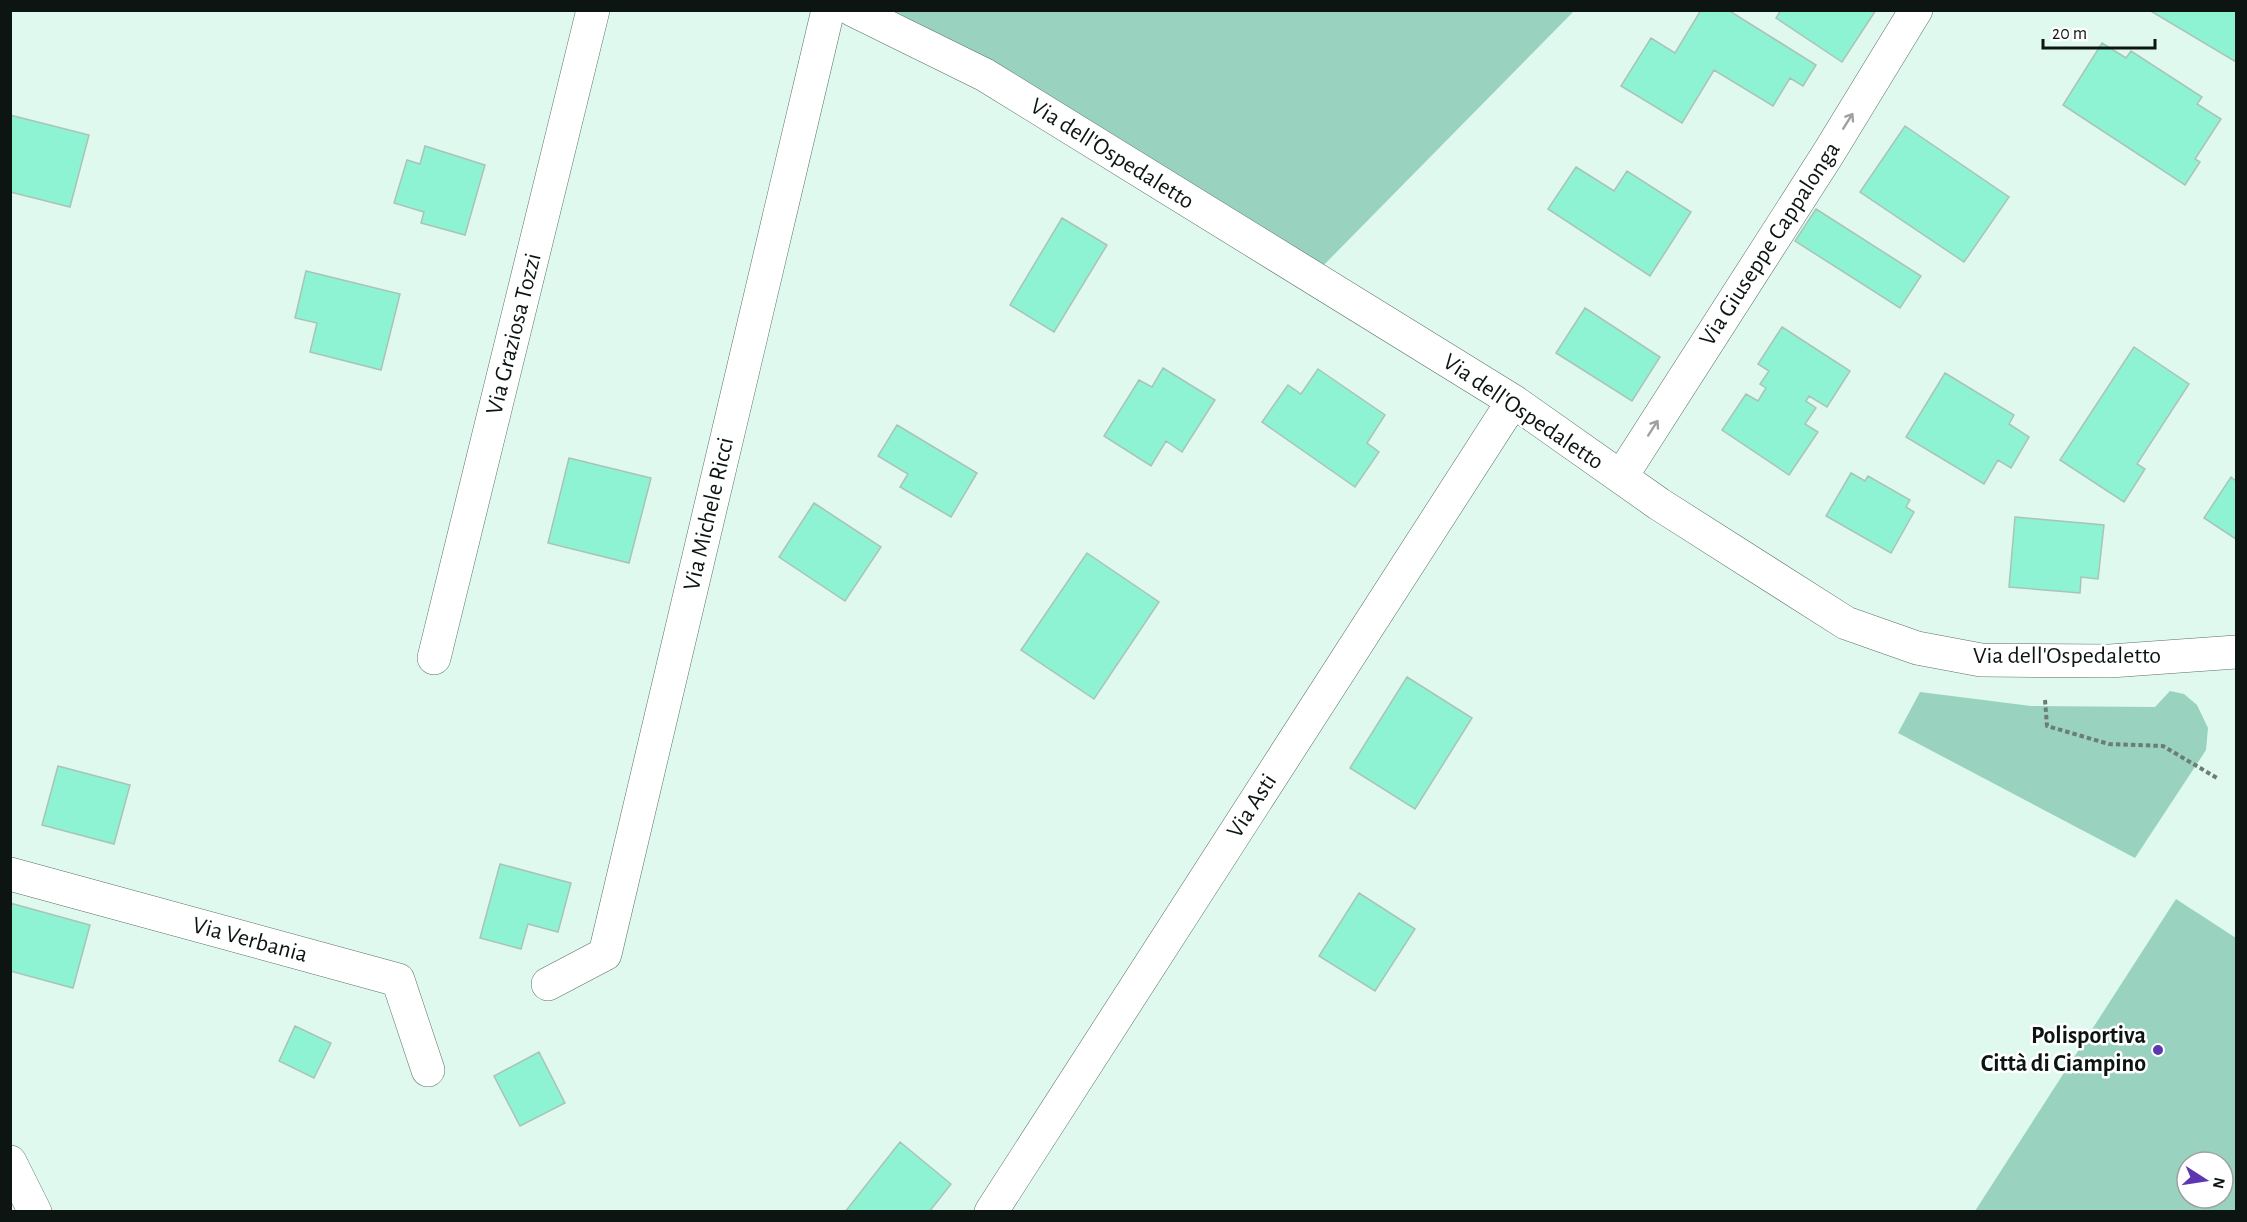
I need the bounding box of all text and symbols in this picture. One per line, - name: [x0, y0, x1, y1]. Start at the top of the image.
- scale bar: [2043, 12, 2156, 50]
- text: 20 m: [2052, 25, 2087, 43]
- street label: Via dell'Ospedaletto: [1026, 94, 1198, 214]
- one-way arrow: [1842, 113, 1854, 130]
- street label: Via Giuseppe Cappalonga: [1695, 138, 1845, 350]
- street label: Via Graziosa Tozzi: [482, 251, 546, 417]
- street label: Via dell'Ospedaletto: [1438, 349, 1608, 475]
- one-way arrow: [1646, 419, 1659, 436]
- street label: Via Michele Ricci: [680, 435, 738, 593]
- street label: Via dell'Ospedaletto: [1973, 644, 2161, 668]
- street label: Via Asti: [1223, 770, 1281, 842]
- street label: Via Verbania: [190, 913, 310, 967]
- place label: Polisportiva Città di Ciampino: [1981, 1024, 2146, 1076]
- marker: Polisportiva Città di Ciampino: [2151, 1043, 2165, 1057]
- north arrow: [2175, 1150, 2235, 1210]
- text: N: [2210, 1176, 2228, 1190]

